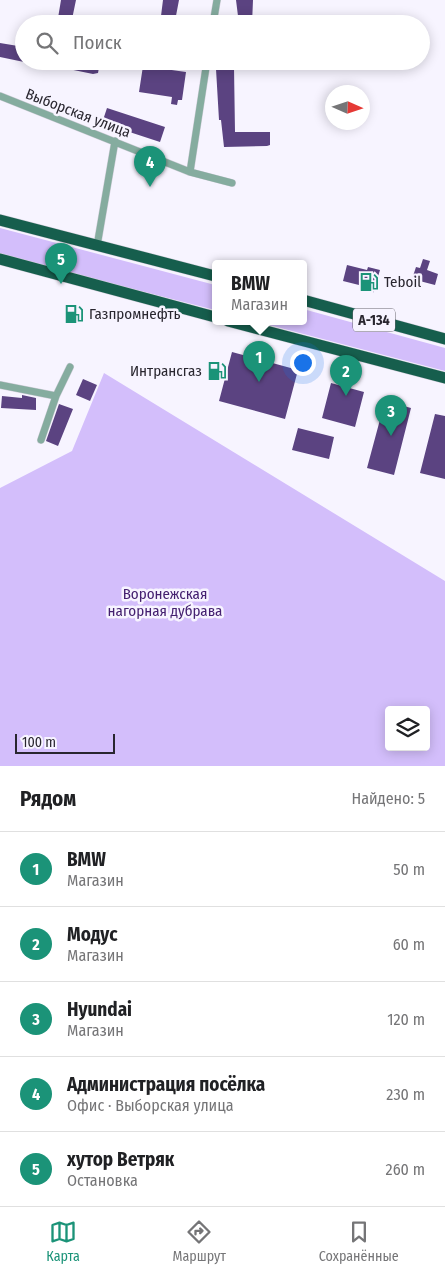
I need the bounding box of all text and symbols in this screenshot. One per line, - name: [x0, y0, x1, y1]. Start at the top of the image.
- search box: [15, 15, 430, 70]
- icon: search: [33, 29, 61, 57]
- text: Поиск: [73, 31, 122, 54]
- street label: Выборская улица: [23, 85, 133, 141]
- north arrow: [325, 85, 370, 130]
- pin: 4: [134, 146, 166, 187]
- pin: 5: [45, 243, 77, 284]
- popup: [212, 260, 307, 325]
- fuel station icon: Teboil: [358, 271, 380, 293]
- text: BMW: [231, 272, 270, 295]
- place label: Teboil: [384, 273, 421, 291]
- text: Магазин: [231, 295, 288, 314]
- fuel station icon: Газпромнефть: [63, 303, 85, 325]
- place label: Газпромнефть: [89, 305, 181, 323]
- road number: А-134: [353, 308, 395, 332]
- pin: 1: [243, 341, 275, 382]
- your location: [290, 350, 316, 376]
- pin: 2: [330, 355, 362, 396]
- fuel station icon: Интрансгаз: [206, 360, 228, 382]
- place label: Интрансгаз: [130, 362, 202, 380]
- pin: 3: [375, 395, 407, 436]
- park label: Воронежская нагорная дубрава: [108, 585, 222, 620]
- map controls: [385, 706, 430, 751]
- button: layers: [385, 706, 430, 751]
- scale bar: [15, 731, 115, 754]
- text: 100 m: [22, 734, 56, 751]
- text: Рядом: [20, 786, 76, 812]
- text: Найдено: 5: [351, 789, 425, 808]
- text: BMW: [67, 848, 106, 871]
- text: 1: [33, 860, 39, 879]
- text: 50 m: [393, 860, 425, 879]
- text: Магазин: [67, 871, 124, 890]
- text: Модус: [67, 923, 117, 946]
- text: 2: [32, 935, 40, 954]
- text: 60 m: [393, 935, 425, 954]
- text: Магазин: [67, 946, 124, 965]
- text: Hyundai: [67, 998, 132, 1021]
- text: 3: [32, 1010, 40, 1029]
- text: 120 m: [387, 1010, 425, 1029]
- text: Магазин: [67, 1021, 124, 1040]
- text: Администрация посёлка: [67, 1073, 265, 1096]
- text: 4: [32, 1085, 40, 1104]
- text: 230 m: [386, 1085, 425, 1104]
- text: Офис · Выборская улица: [67, 1096, 234, 1115]
- text: хутор Ветряк: [67, 1148, 174, 1171]
- text: 5: [32, 1160, 40, 1179]
- text: 260 m: [386, 1160, 425, 1179]
- text: Остановка: [67, 1171, 138, 1190]
- tab: Карта: [46, 1218, 80, 1265]
- tab: Маршрут: [172, 1218, 226, 1265]
- tab: Сохранённые: [319, 1218, 399, 1265]

